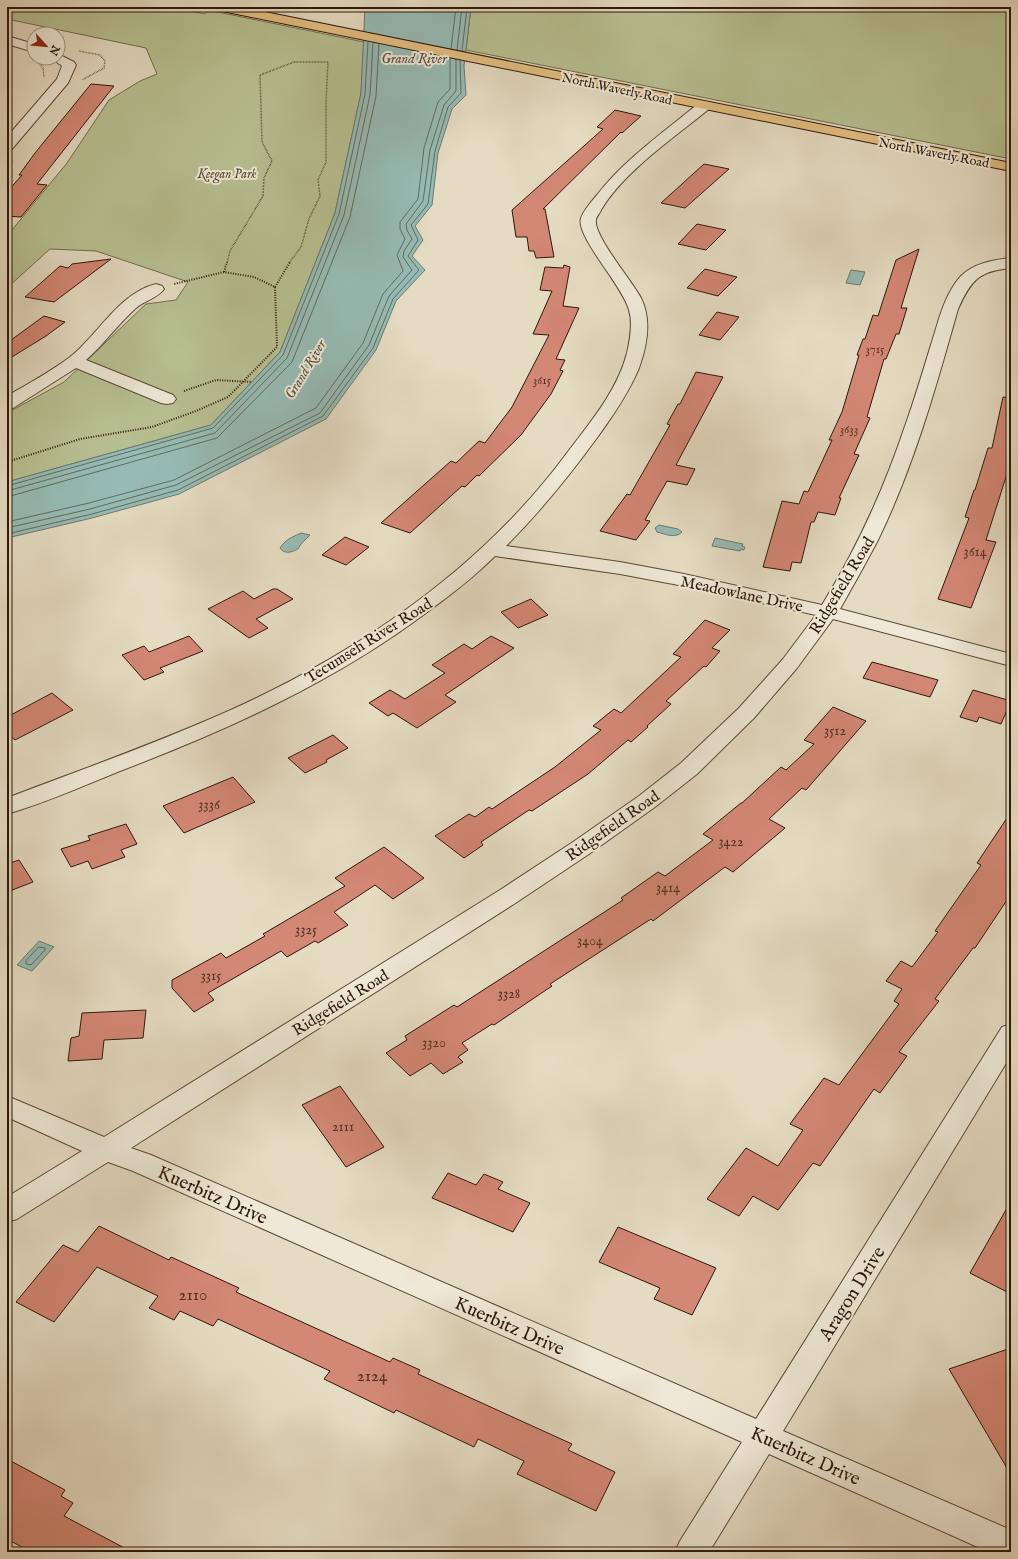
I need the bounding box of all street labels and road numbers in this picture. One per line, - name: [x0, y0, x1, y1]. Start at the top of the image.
- street label: North Waverly Road: [560, 69, 673, 109]
- street label: North Waverly Road: [877, 134, 991, 173]
- street label: Ridgefield Road: [806, 533, 880, 638]
- street label: Meadowlane Drive: [679, 572, 805, 618]
- street label: Tecumseh River Road: [302, 594, 437, 689]
- street label: Ridgefield Road: [562, 787, 664, 866]
- street label: Ridgefield Road: [289, 966, 393, 1041]
- street label: Kuerbitz Drive: [153, 1161, 271, 1231]
- street label: Aragon Drive: [814, 1242, 891, 1347]
- street label: Kuerbitz Drive: [450, 1292, 568, 1362]
- street label: Kuerbitz Drive: [746, 1422, 864, 1492]

